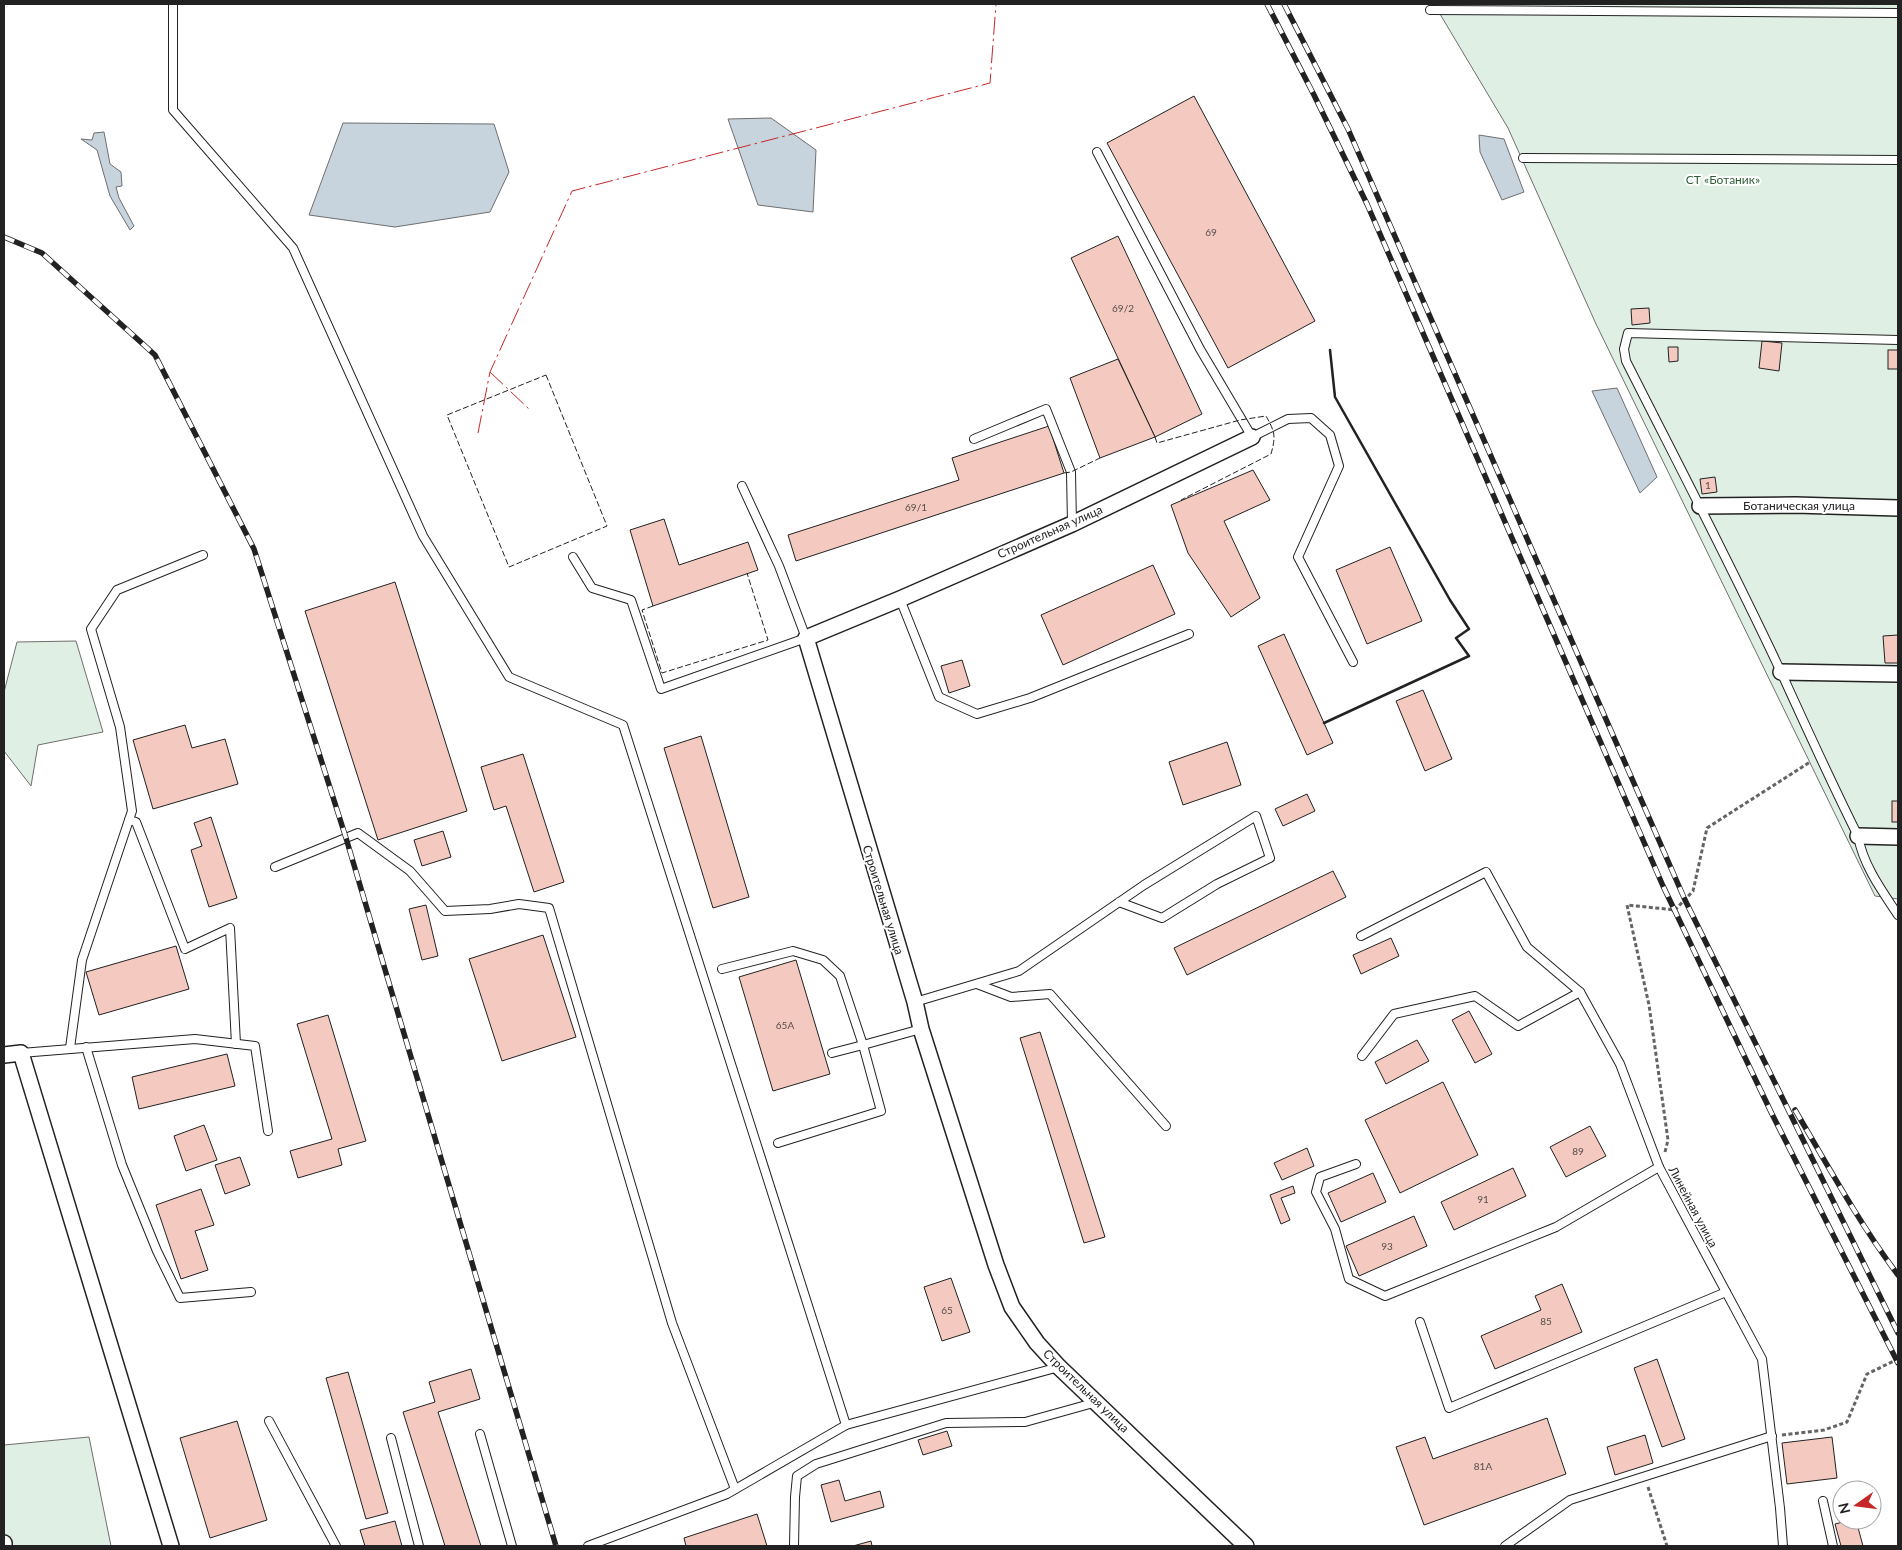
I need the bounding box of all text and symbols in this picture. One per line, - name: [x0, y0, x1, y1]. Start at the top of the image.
- park label: СТ «Ботаник»: [1686, 172, 1760, 187]
- house number: 69: [1205, 226, 1217, 238]
- house number: 69/2: [1112, 302, 1134, 314]
- house number: 1: [1705, 479, 1711, 491]
- street label: Ботаническая улица: [1743, 498, 1855, 513]
- house number: 69/1: [905, 501, 927, 513]
- street label: Строительная улица: [995, 502, 1105, 562]
- street label: Строительная улица: [860, 843, 907, 956]
- house number: 65А: [776, 1019, 794, 1031]
- house number: 89: [1572, 1145, 1584, 1157]
- street label: Линейная улица: [1665, 1163, 1721, 1250]
- house number: 91: [1477, 1193, 1489, 1205]
- house number: 93: [1381, 1240, 1393, 1252]
- house number: 65: [941, 1304, 953, 1316]
- house number: 85: [1540, 1315, 1552, 1327]
- street label: Строительная улица: [1040, 1346, 1132, 1436]
- house number: 81А: [1474, 1460, 1492, 1472]
- north arrow: [1832, 1480, 1882, 1530]
- text: N: [1834, 1501, 1853, 1516]

